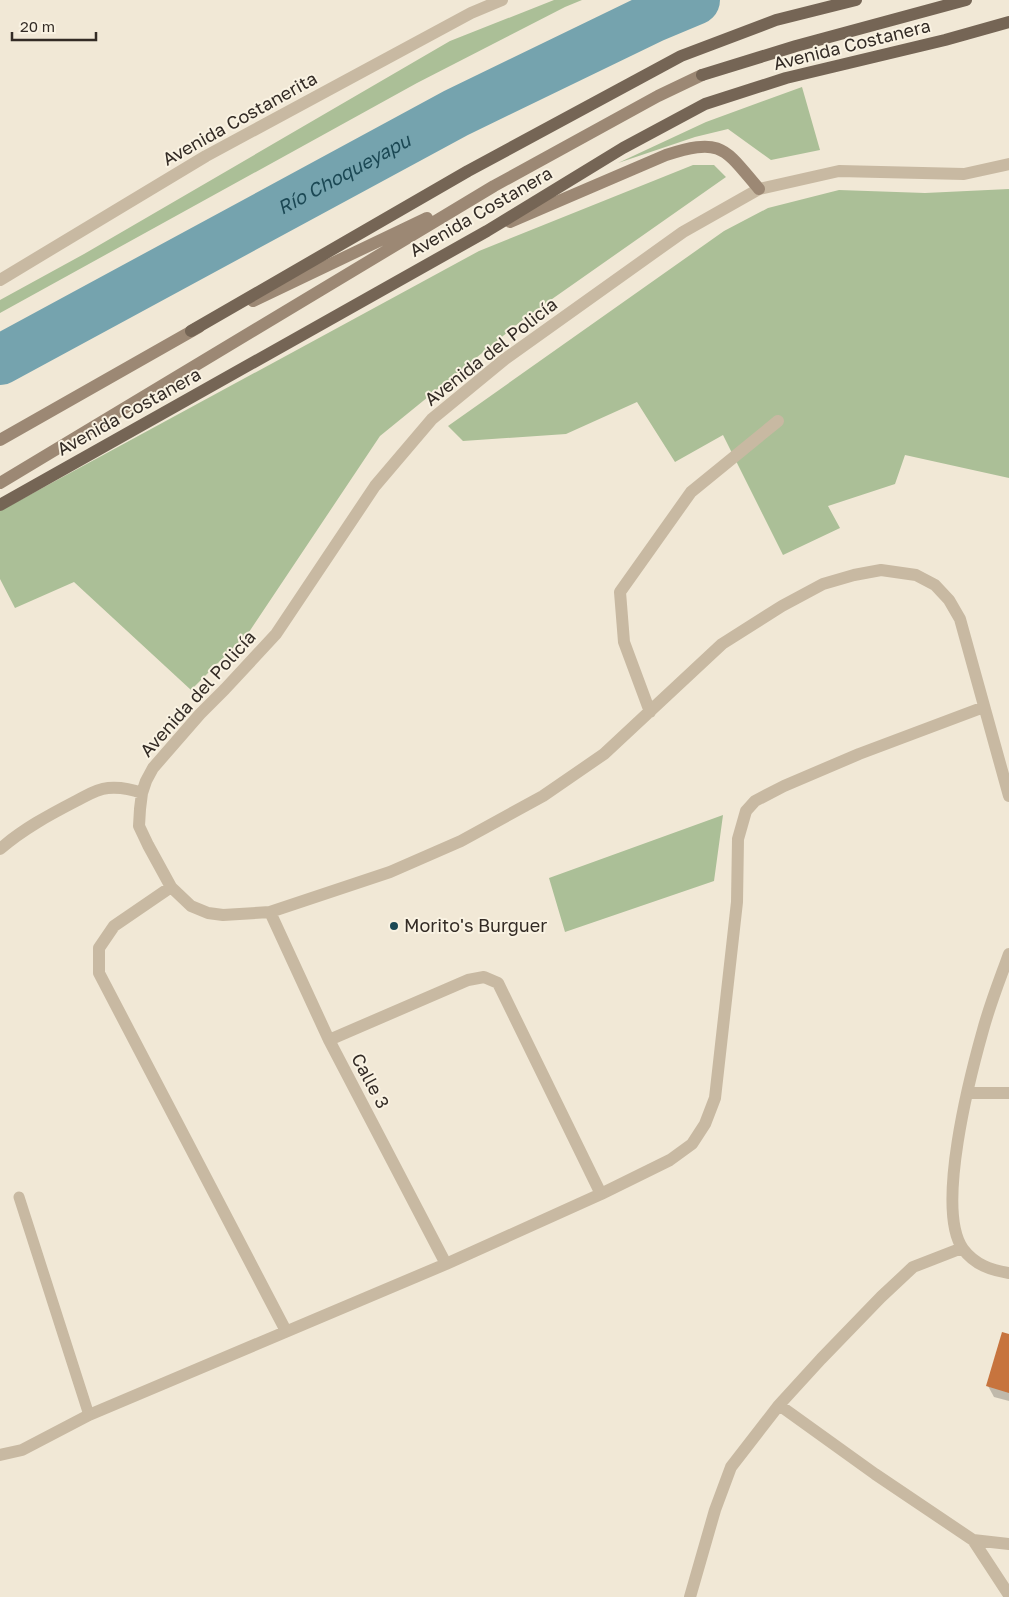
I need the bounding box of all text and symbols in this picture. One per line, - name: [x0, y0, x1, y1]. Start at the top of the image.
- scale bar: [12, 10, 96, 42]
- street label: Avenida Costanera: [771, 14, 933, 74]
- text: 20 m: [20, 17, 55, 35]
- street label: Avenida Costanerita: [158, 66, 321, 170]
- water label: Río Choqueyapu: [273, 127, 415, 219]
- street label: Avenida Costanera: [405, 161, 556, 261]
- street label: Avenida del Policía: [420, 293, 561, 410]
- street label: Avenida Costanera: [53, 362, 204, 460]
- street label: Avenida del Policía: [135, 626, 260, 761]
- place label: Morito's Burguer: [404, 914, 547, 936]
- marker: Morito's Burguer: [388, 920, 400, 932]
- street label: Calle 3: [347, 1049, 394, 1112]

